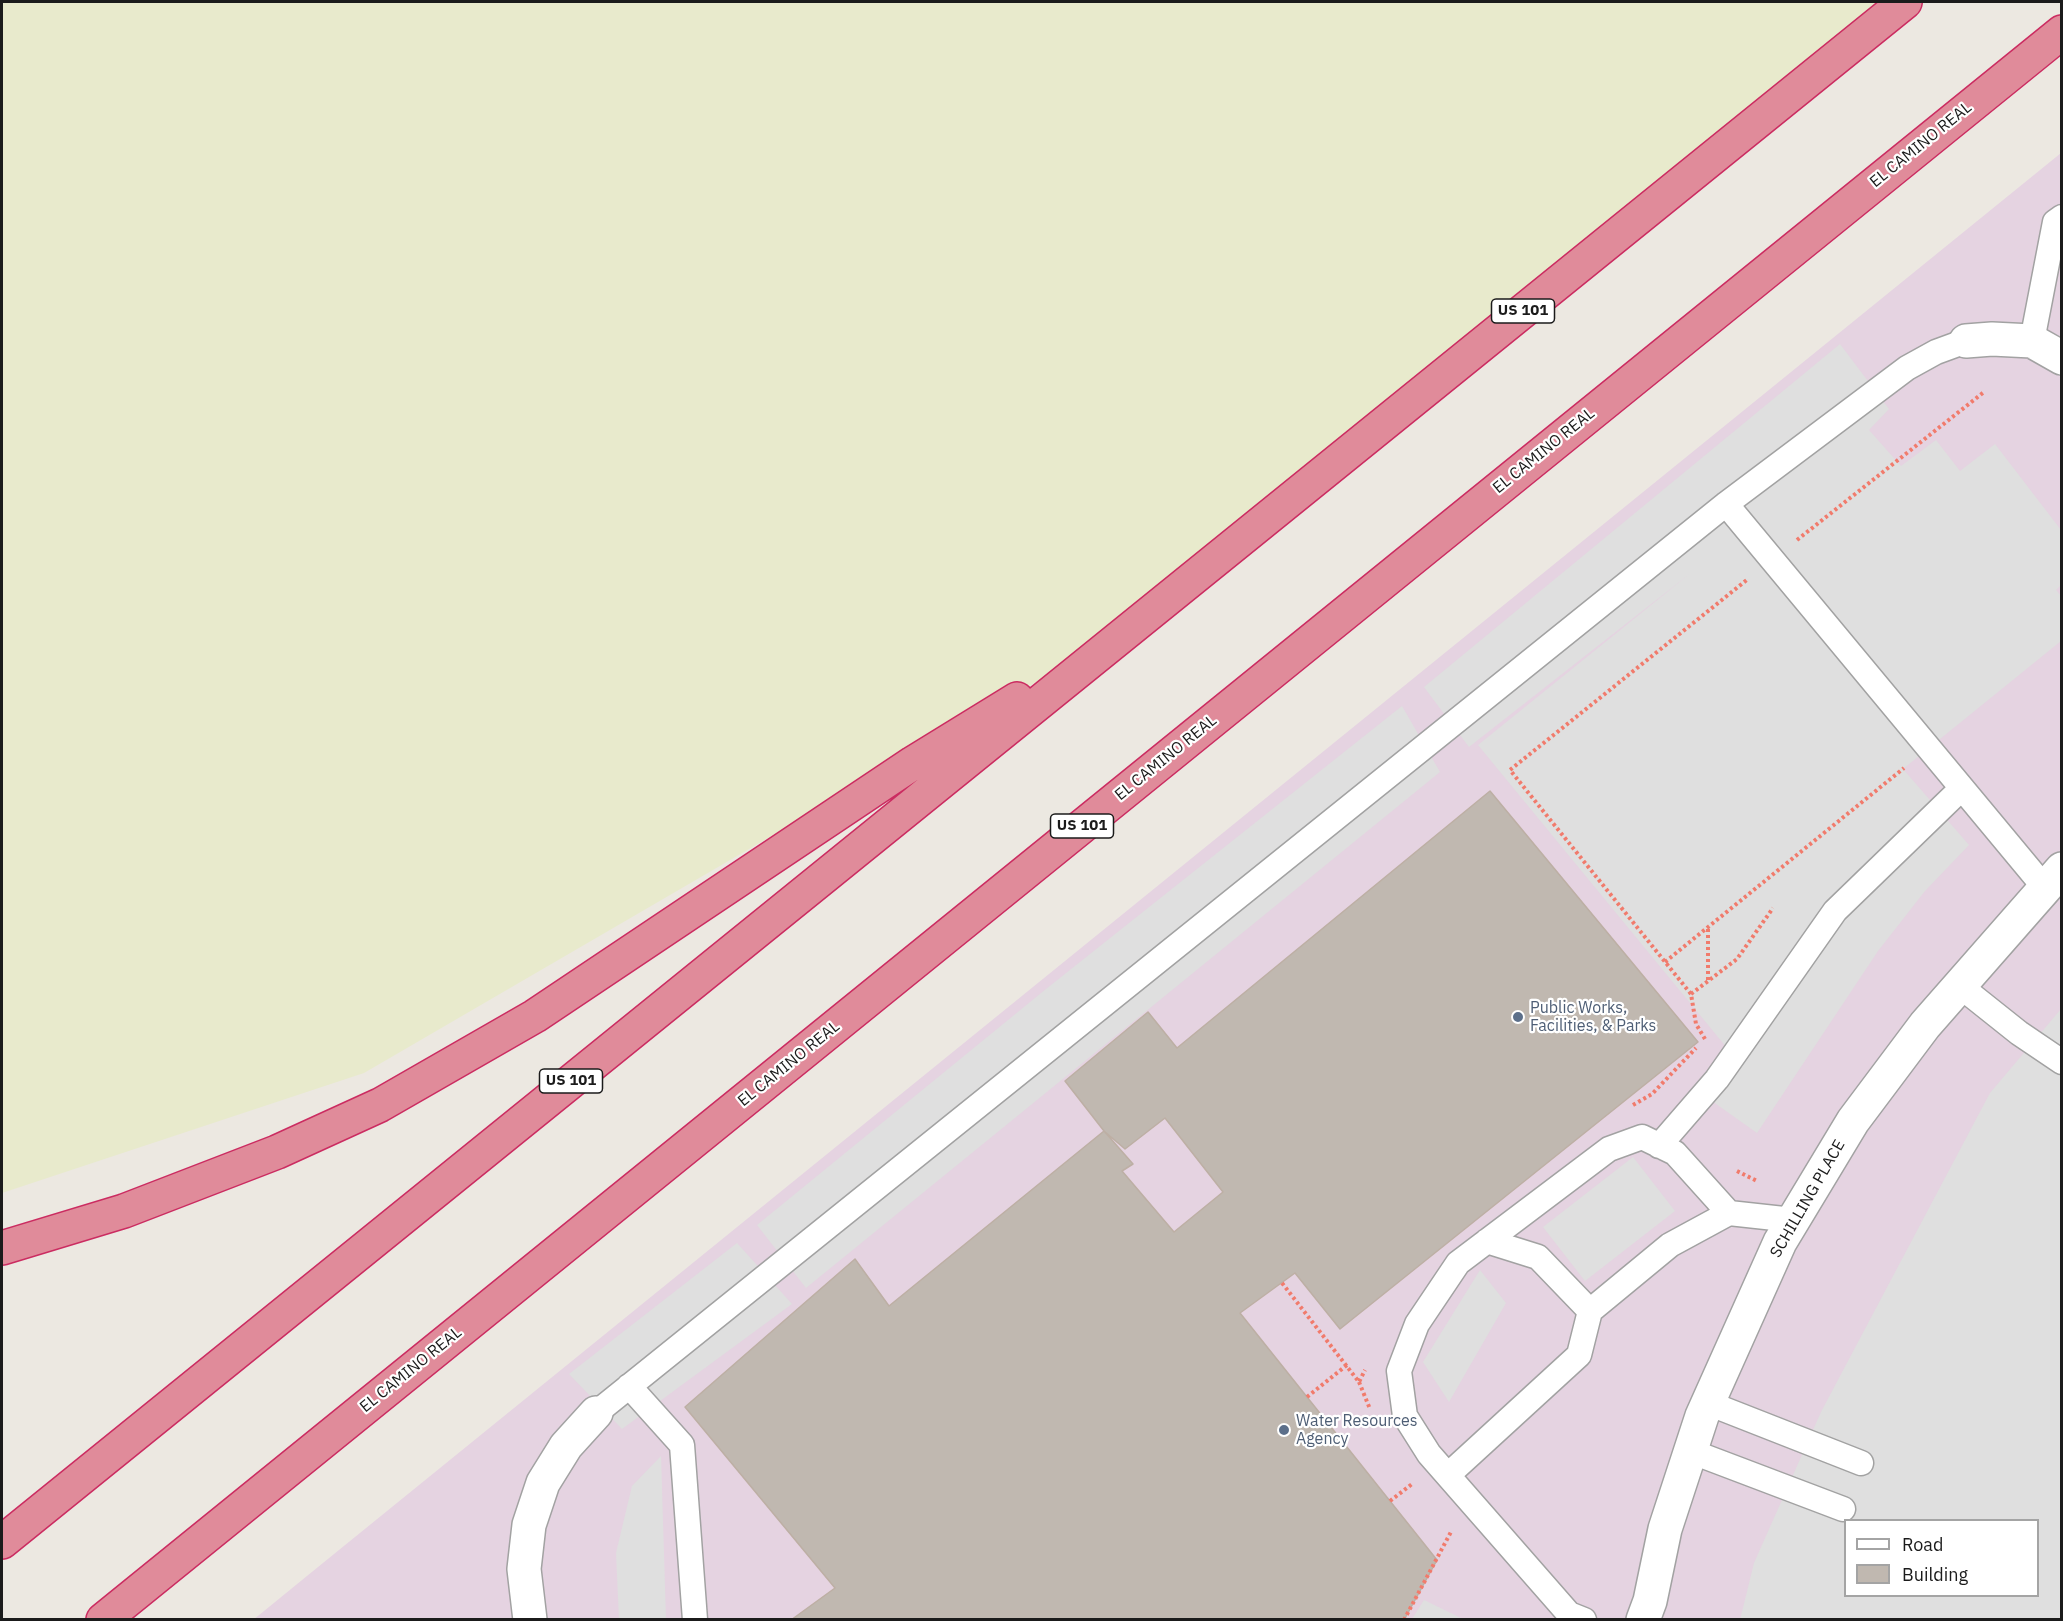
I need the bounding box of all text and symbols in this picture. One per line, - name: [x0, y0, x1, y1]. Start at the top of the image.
- street label: EL CAMINO REAL: [1866, 98, 1976, 192]
- road number: US 101: [1492, 299, 1555, 323]
- street label: EL CAMINO REAL: [1489, 404, 1599, 498]
- street label: EL CAMINO REAL: [1111, 711, 1221, 805]
- road number: US 101: [1050, 814, 1114, 838]
- place label: Public Works, Facilities, & Parks: [1530, 998, 1656, 1036]
- marker: Public Works, Facilities, & Parks: [1511, 1010, 1525, 1024]
- street label: EL CAMINO REAL: [734, 1017, 844, 1111]
- road number: US 101: [540, 1069, 602, 1093]
- street label: SCHILLING PLACE: [1766, 1137, 1850, 1261]
- street label: EL CAMINO REAL: [356, 1323, 466, 1417]
- place label: Water Resources Agency: [1296, 1411, 1418, 1449]
- marker: Water Resources Agency: [1277, 1423, 1291, 1437]
- legend: [1844, 1519, 2039, 1597]
- text: Road: [1902, 1533, 1943, 1556]
- text: Building: [1902, 1563, 1968, 1586]

